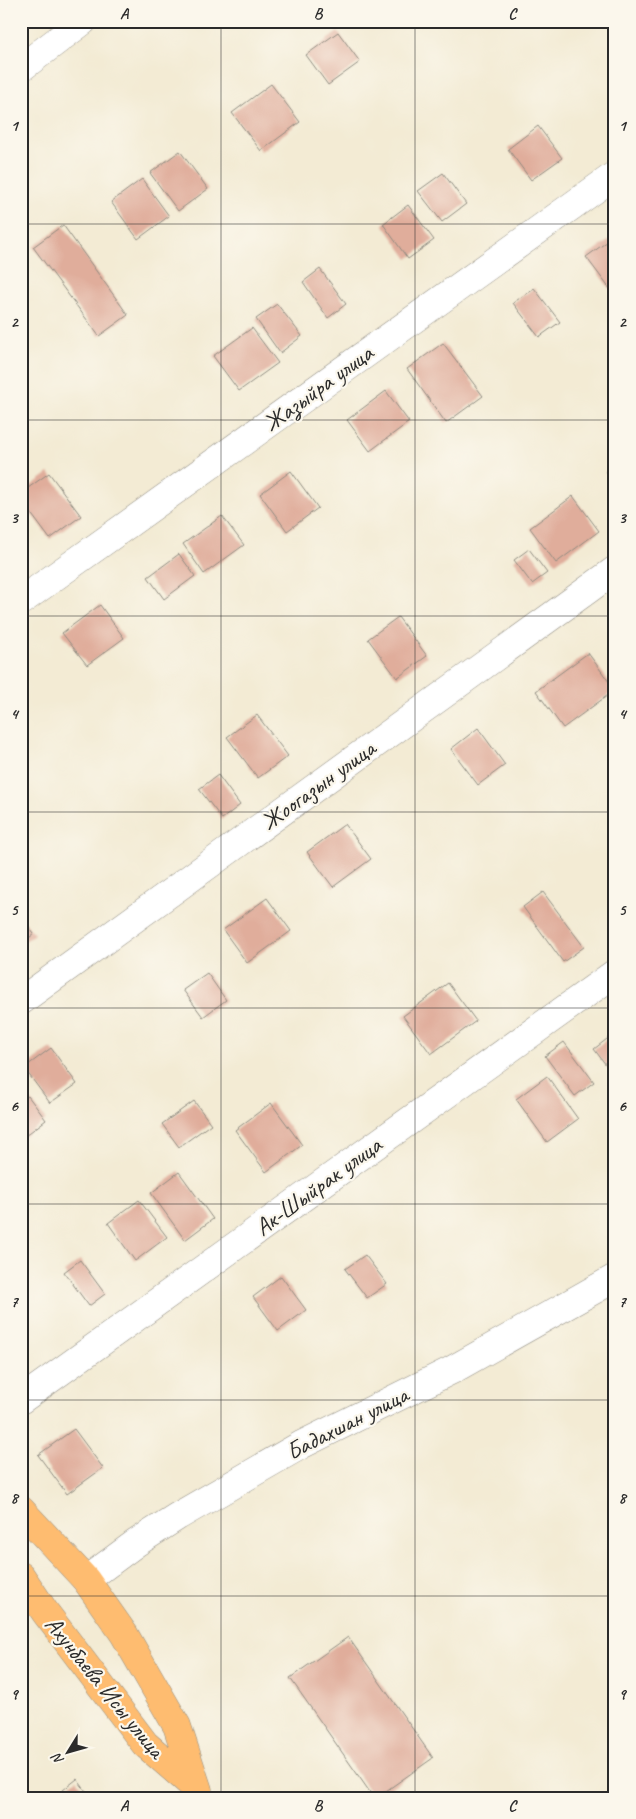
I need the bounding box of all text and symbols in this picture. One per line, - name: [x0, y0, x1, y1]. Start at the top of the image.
- text: A: [120, 4, 130, 24]
- text: B: [314, 4, 324, 24]
- text: C: [508, 4, 518, 24]
- text: 1: [10, 116, 19, 136]
- text: 1: [618, 116, 627, 136]
- text: 2: [10, 312, 19, 332]
- text: 2: [618, 312, 627, 332]
- street label: Жазыйра улица: [257, 337, 381, 439]
- text: 3: [10, 508, 19, 528]
- text: 3: [618, 508, 627, 528]
- text: 4: [10, 704, 19, 724]
- text: 4: [618, 704, 627, 724]
- street label: Жоогазын улица: [255, 732, 383, 837]
- text: 5: [11, 900, 20, 920]
- text: 5: [619, 900, 628, 920]
- text: 6: [10, 1096, 19, 1116]
- text: 6: [618, 1096, 627, 1116]
- street label: Ак-Шыйрак улица: [249, 1129, 389, 1242]
- text: 7: [10, 1292, 19, 1312]
- text: 7: [618, 1292, 627, 1312]
- street label: Бадахшан улица: [281, 1379, 415, 1467]
- text: 8: [10, 1488, 19, 1508]
- text: 8: [618, 1488, 627, 1508]
- street label: Ахунбаева Исы улица: [39, 1610, 173, 1766]
- text: 9: [10, 1684, 19, 1704]
- text: 9: [618, 1684, 627, 1704]
- north arrow: [42, 1726, 92, 1776]
- text: N: [47, 1749, 67, 1768]
- text: A: [120, 1796, 130, 1816]
- text: B: [314, 1796, 324, 1816]
- text: C: [508, 1796, 518, 1816]

